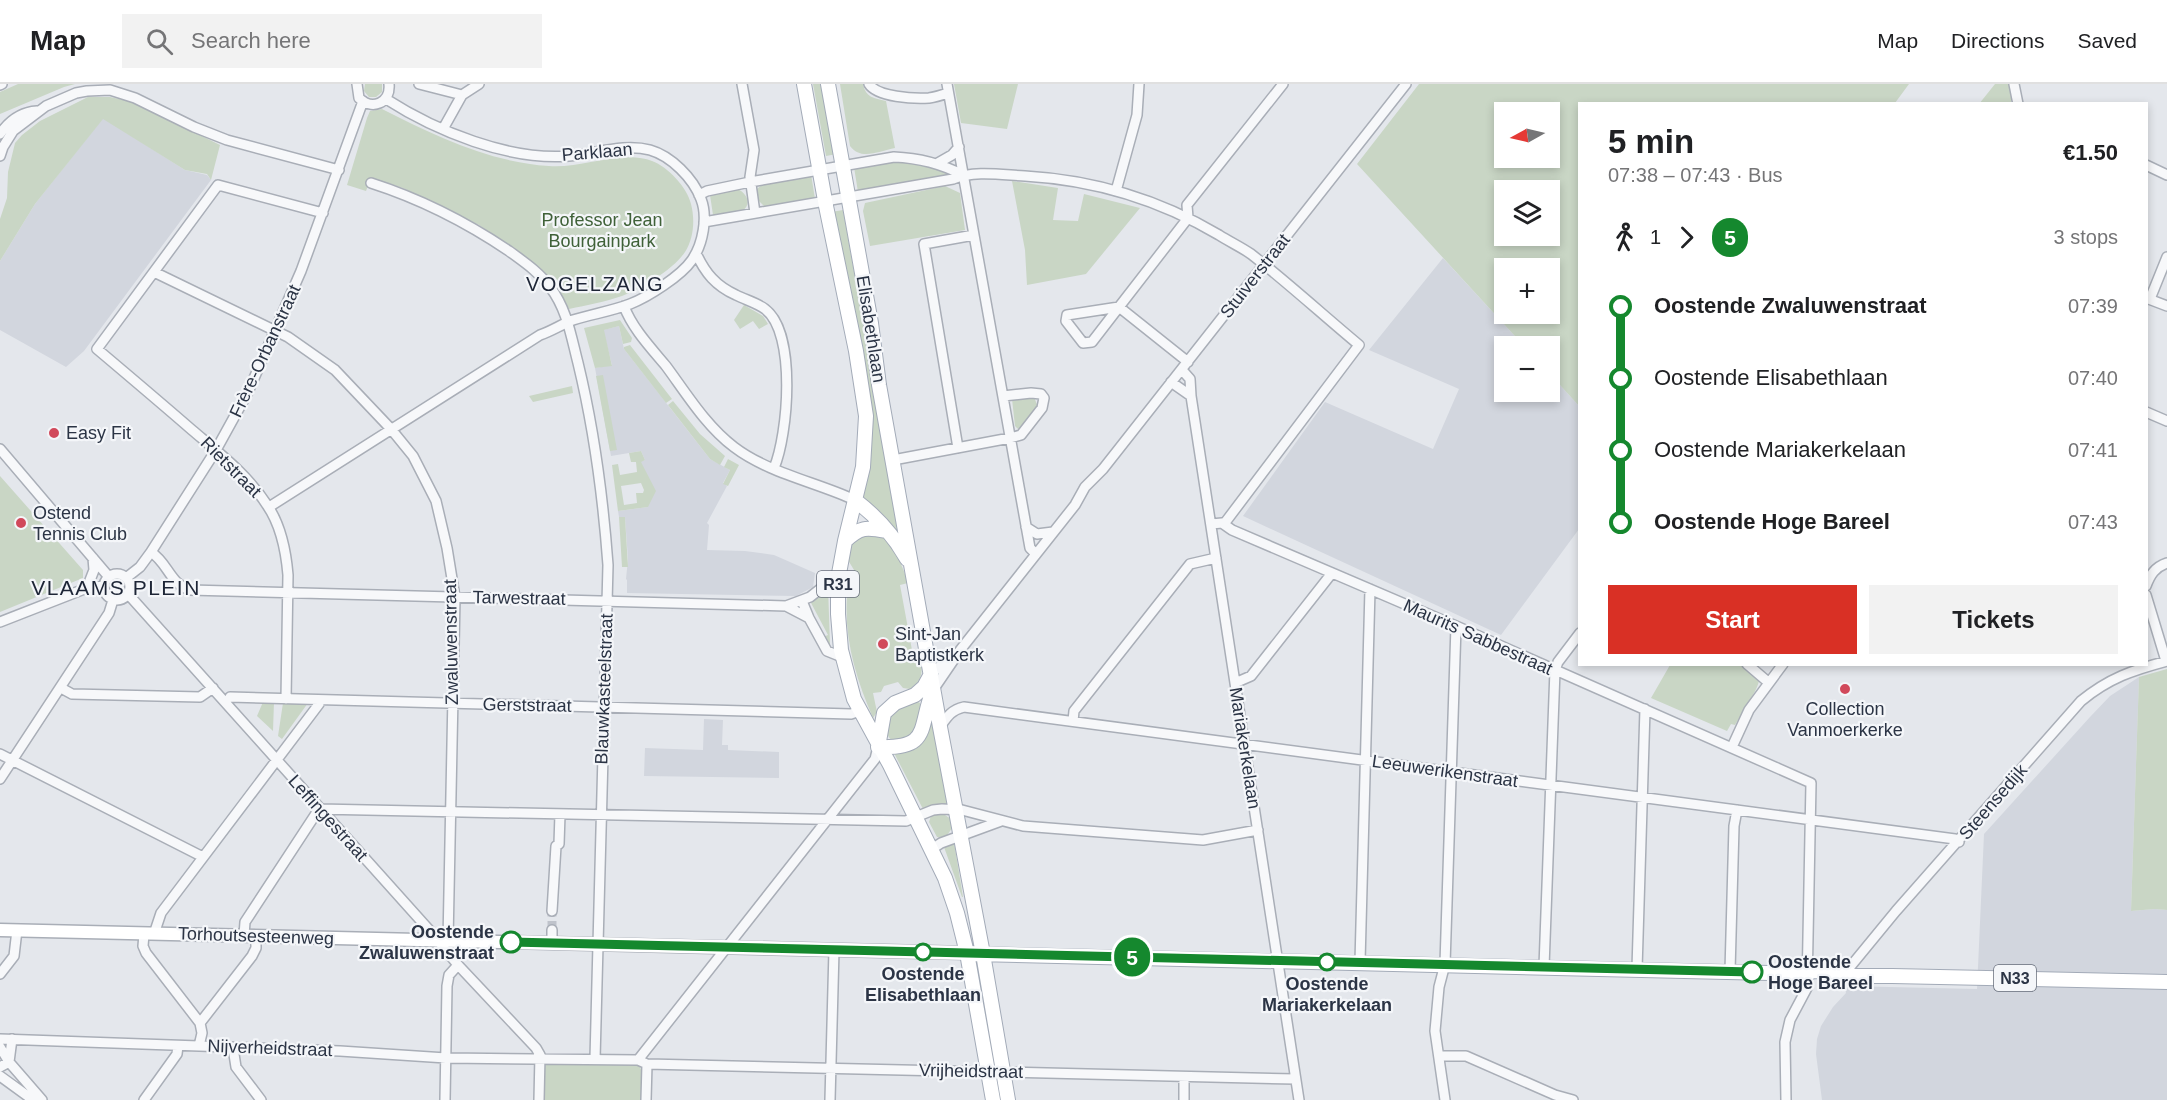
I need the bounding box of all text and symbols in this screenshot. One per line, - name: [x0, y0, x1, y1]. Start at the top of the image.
- search box: [122, 14, 542, 68]
- text: Map: [30, 25, 86, 56]
- icon: search: [143, 25, 176, 58]
- text: Search here: [191, 28, 311, 53]
- text: Map: [1877, 29, 1918, 52]
- text: Directions: [1951, 29, 2044, 52]
- text: Saved: [2077, 29, 2137, 52]
- north arrow: [1494, 102, 1560, 168]
- map controls: [1494, 102, 1560, 402]
- text: 5 min: [1608, 123, 1694, 160]
- street label: Parklaan: [561, 139, 633, 165]
- text: €1.50: [2063, 140, 2118, 165]
- text: 07:38 – 07:43 · Bus: [1608, 164, 1783, 186]
- button: layers: [1494, 180, 1560, 246]
- park label: Professor Jean Bourgainpark: [541, 210, 663, 251]
- icon: walk: [1608, 221, 1641, 254]
- icon: forward: [1670, 221, 1703, 254]
- text: 1: [1650, 226, 1661, 248]
- text: 5: [1724, 226, 1736, 249]
- text: 3 stops: [2054, 226, 2118, 248]
- street label: Stuiverstraat: [1216, 230, 1294, 322]
- button: +: [1494, 258, 1560, 324]
- district label: VOGELZANG: [526, 273, 664, 295]
- street label: Elisabethlaan: [853, 274, 889, 384]
- street label: Frère-Orbanstraat: [225, 281, 305, 421]
- text: Oostende Zwaluwenstraat: [1654, 293, 1927, 318]
- text: 07:39: [2068, 295, 2118, 317]
- button: −: [1494, 336, 1560, 402]
- text: Oostende Elisabethlaan: [1654, 365, 1888, 390]
- text: 07:40: [2068, 367, 2118, 389]
- place label: Easy Fit: [66, 423, 131, 443]
- marker: Easy Fit: [47, 426, 61, 440]
- street label: Rietstraat: [197, 433, 265, 501]
- text: Oostende Mariakerkelaan: [1654, 437, 1906, 462]
- text: 07:41: [2068, 439, 2118, 461]
- place label: Ostend Tennis Club: [33, 503, 127, 544]
- text: Oostende Hoge Bareel: [1654, 509, 1890, 534]
- text: 07:43: [2068, 511, 2118, 533]
- marker: Ostend Tennis Club: [14, 516, 28, 530]
- road number: R31: [817, 571, 859, 597]
- district label: VLAAMS PLEIN: [31, 576, 201, 599]
- street label: Zwaluwenstraat: [440, 579, 462, 705]
- button: Start: [1608, 585, 1857, 654]
- button: Tickets: [1869, 585, 2118, 654]
- street label: Tarwestraat: [472, 587, 566, 609]
- street label: Maurits Sabbestraat: [1400, 595, 1556, 679]
- street label: Blauwkasteelstraat: [591, 613, 617, 765]
- place label: Sint-Jan Baptistkerk: [895, 624, 985, 665]
- marker: Sint-Jan Baptistkerk: [876, 637, 890, 651]
- marker: Collection Vanmoerkerke: [1838, 682, 1852, 696]
- street label: Mariakerkelaan: [1225, 686, 1265, 810]
- street label: Gerststraat: [482, 694, 572, 716]
- place label: Collection Vanmoerkerke: [1787, 699, 1903, 740]
- street label: Leeuwerikenstraat: [1371, 751, 1519, 791]
- street label: Steensedijk: [1955, 760, 2032, 844]
- street label: Leffingestraat: [284, 771, 372, 865]
- place label: Oostende Zwaluwenstraat: [359, 922, 494, 963]
- street label: Torhoutsesteenweg: [178, 923, 334, 949]
- marker: Oostende Zwaluwenstraat: [500, 931, 522, 953]
- line badge: 5: [1112, 938, 1152, 976]
- marker: Oostende Elisabethlaan: [914, 943, 932, 961]
- text: 5: [1126, 946, 1138, 969]
- place label: Oostende Hoge Bareel: [1768, 952, 1873, 993]
- marker: Oostende Mariakerkelaan: [1318, 953, 1336, 971]
- marker: Oostende Hoge Bareel: [1741, 961, 1763, 983]
- place label: Oostende Elisabethlaan: [865, 964, 981, 1005]
- road number: N33: [1994, 965, 2036, 991]
- place label: Oostende Mariakerkelaan: [1262, 974, 1392, 1015]
- street label: Nijverheidstraat: [207, 1036, 333, 1060]
- street label: Vrijheidstraat: [919, 1060, 1023, 1082]

